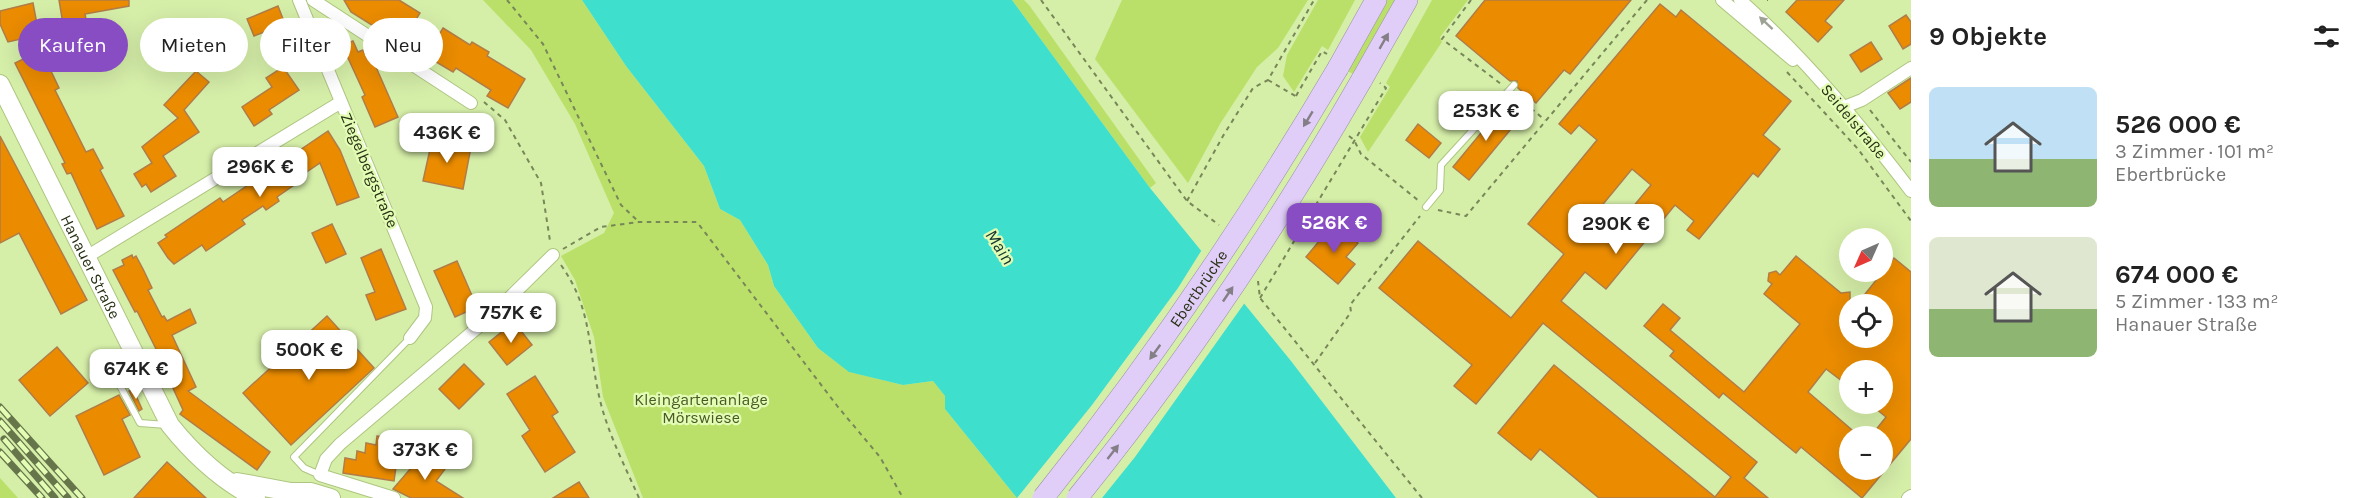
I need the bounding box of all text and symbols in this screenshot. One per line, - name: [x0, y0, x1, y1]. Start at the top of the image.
- one-way arrow: [1759, 17, 1774, 30]
- chip: Kaufen: [18, 18, 128, 72]
- chip: Mieten: [140, 18, 248, 72]
- chip: Filter: [260, 18, 351, 72]
- chip: Neu: [363, 18, 443, 72]
- icon: filters: [2310, 20, 2343, 53]
- text: 9 Objekte: [1929, 21, 2047, 52]
- one-way arrow: [1379, 33, 1390, 49]
- street label: Seidelstraße: [1817, 80, 1890, 163]
- pin: 253K €: [1437, 91, 1535, 142]
- text: 253K €: [1453, 99, 1520, 122]
- text: 526 000 €: [2115, 109, 2241, 140]
- street label: Ziegelbergstraße: [337, 110, 402, 231]
- one-way arrow: [1303, 111, 1313, 128]
- icon: home: [1977, 111, 2049, 183]
- pin: 436K €: [398, 113, 496, 164]
- text: 436K €: [413, 121, 481, 144]
- text: 3 Zimmer · 101 m²: [2115, 140, 2274, 163]
- pin: 296K €: [211, 147, 309, 198]
- text: 296K €: [226, 155, 294, 178]
- text: Ebertbrücke: [2115, 163, 2226, 186]
- pin: 526K €: [1285, 203, 1383, 254]
- pin: 290K €: [1567, 204, 1665, 255]
- text: 526K €: [1301, 211, 1367, 234]
- street label: Hanauer Straße: [57, 212, 124, 322]
- text: 290K €: [1582, 212, 1650, 235]
- water label: Main: [981, 225, 1019, 269]
- north arrow: [1839, 228, 1893, 282]
- map controls: [1839, 228, 1893, 480]
- street label: Ebertbrücke: [1166, 246, 1231, 331]
- text: 674 000 €: [2115, 259, 2238, 290]
- icon: home: [1977, 261, 2049, 333]
- one-way arrow: [1222, 287, 1234, 303]
- text: 5 Zimmer · 133 m²: [2115, 290, 2279, 313]
- pin: 757K €: [462, 293, 560, 344]
- button: locate: [1839, 294, 1893, 348]
- text: 757K €: [480, 301, 542, 324]
- text: Hanauer Straße: [2115, 313, 2257, 336]
- pin: 500K €: [260, 330, 358, 381]
- text: 500K €: [275, 338, 343, 361]
- one-way arrow: [1149, 343, 1161, 359]
- pin: 674K €: [87, 349, 185, 400]
- text: 674K €: [104, 357, 168, 380]
- button: +: [1839, 360, 1893, 414]
- park label: Kleingartenanlage Mörswiese: [634, 390, 768, 427]
- button: −: [1839, 426, 1893, 480]
- pin: 373K €: [376, 430, 474, 481]
- text: 373K €: [392, 438, 458, 461]
- one-way arrow: [1107, 444, 1120, 460]

